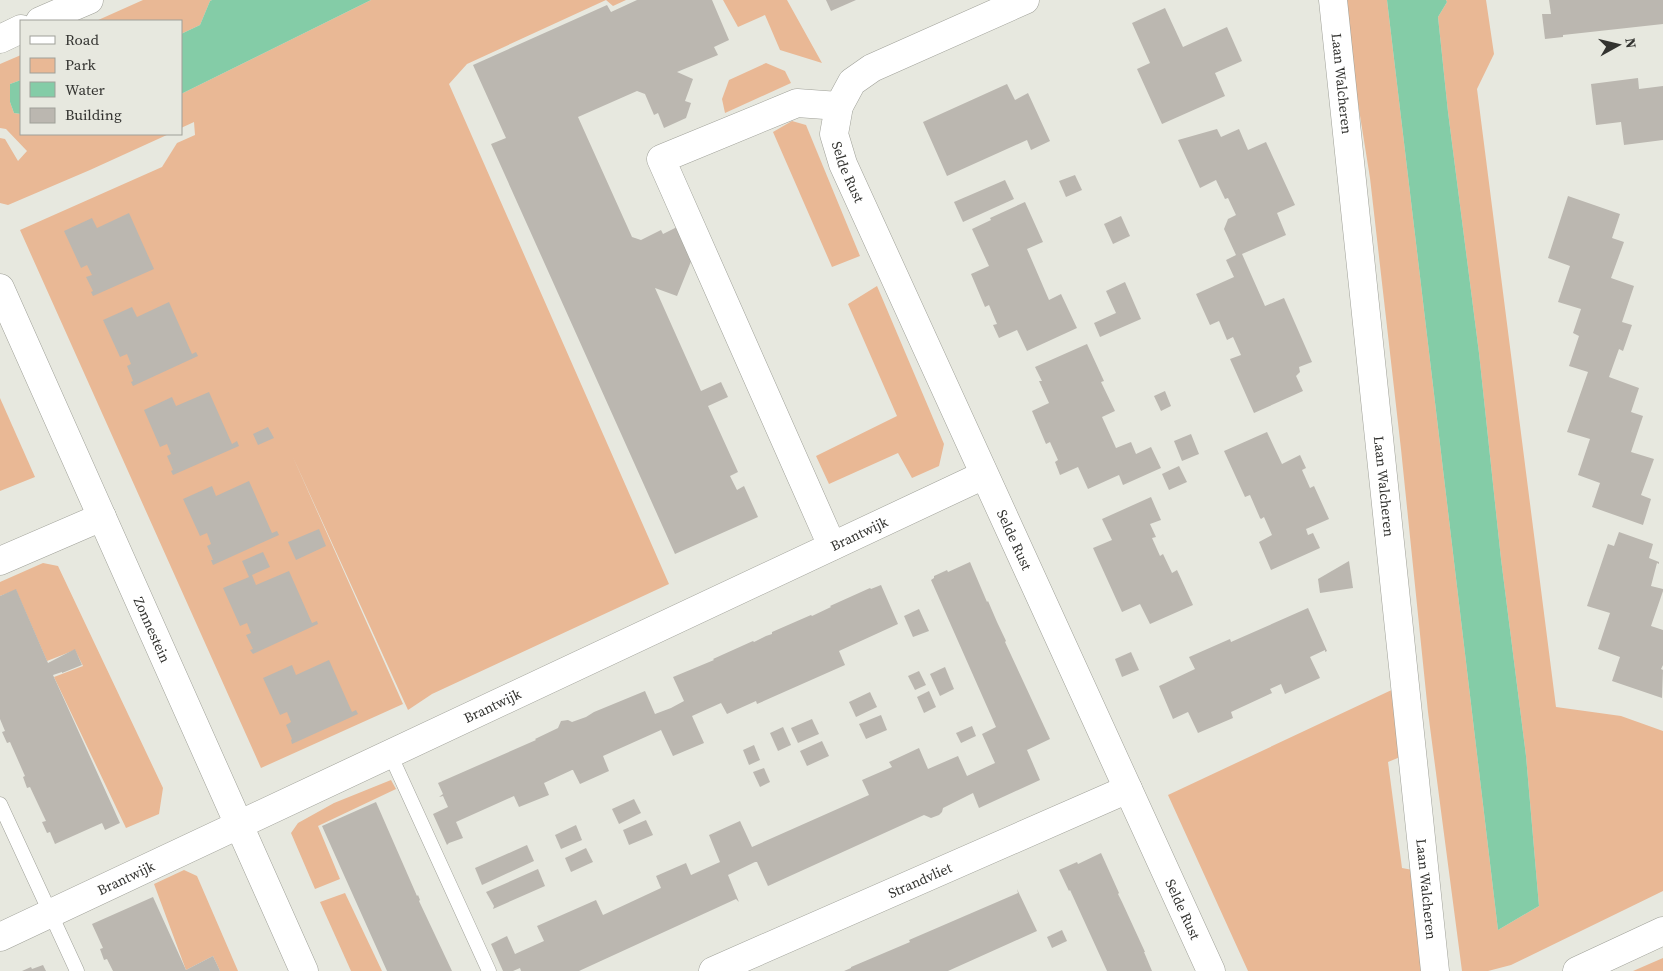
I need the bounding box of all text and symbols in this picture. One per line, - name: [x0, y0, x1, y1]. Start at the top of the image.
- legend: [20, 20, 182, 135]
- north arrow: [1593, 20, 1643, 70]
- text: Road: [65, 29, 99, 50]
- street label: Laan Walcheren: [1327, 32, 1357, 136]
- text: N: [1620, 37, 1641, 50]
- text: Park: [65, 54, 97, 75]
- text: Water: [65, 79, 106, 100]
- text: Building: [65, 104, 122, 125]
- street label: Selde Rust: [827, 139, 869, 206]
- street label: Laan Walcheren: [1369, 435, 1399, 538]
- street label: Selde Rust: [992, 506, 1037, 574]
- street label: Brantwijk: [827, 511, 891, 556]
- street label: Zonnestein: [129, 594, 176, 666]
- street label: Brantwijk: [460, 684, 525, 728]
- street label: Laan Walcheren: [1411, 838, 1442, 941]
- street label: Brantwijk: [94, 856, 158, 900]
- street label: Strandvliet: [885, 857, 955, 903]
- street label: Selde Rust: [1160, 876, 1206, 943]

